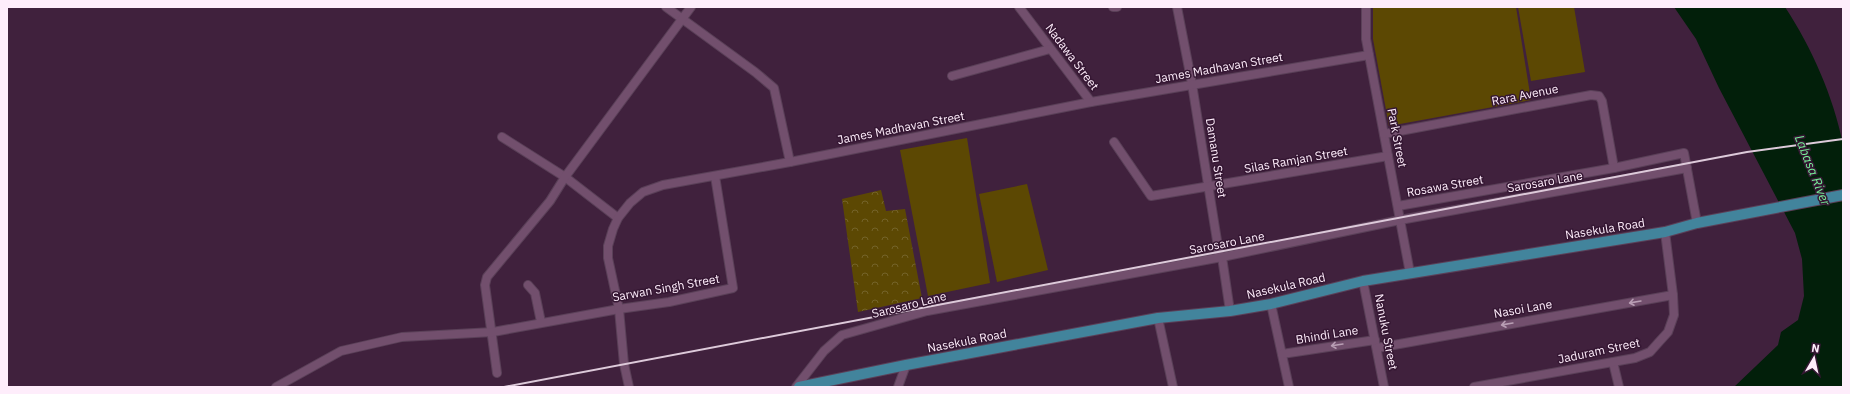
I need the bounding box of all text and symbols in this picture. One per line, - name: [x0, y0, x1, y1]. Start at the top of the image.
- street label: Nadawa Street: [1042, 20, 1102, 93]
- street label: James Madhavan Street: [1154, 49, 1284, 86]
- street label: Rara Avenue: [1490, 81, 1560, 108]
- street label: Park Street: [1384, 107, 1411, 169]
- street label: James Madhavan Street: [836, 108, 966, 147]
- street label: Damanu Street: [1203, 117, 1230, 199]
- water label: Labasa River: [1791, 132, 1835, 209]
- street label: Silas Ramjan Street: [1243, 143, 1349, 176]
- street label: Sarosaro Lane: [1506, 167, 1584, 196]
- street label: Rosawa Street: [1405, 171, 1484, 200]
- street label: Nasekula Road: [1564, 215, 1646, 242]
- street label: Sarosaro Lane: [1188, 228, 1266, 257]
- street label: Nasekula Road: [1245, 269, 1327, 302]
- street label: Sarwan Singh Street: [611, 271, 721, 304]
- street label: Sarosaro Lane: [870, 288, 948, 321]
- street label: Nanuku Street: [1372, 293, 1401, 371]
- street label: Nasoi Lane: [1493, 296, 1554, 321]
- one-way arrow: [1629, 298, 1642, 306]
- one-way arrow: [1501, 320, 1514, 328]
- street label: Bhindi Lane: [1295, 322, 1360, 347]
- street label: Nasekula Road: [926, 325, 1008, 356]
- street label: Jaduram Street: [1557, 335, 1641, 367]
- north arrow: [1794, 338, 1834, 378]
- one-way arrow: [1331, 341, 1344, 349]
- text: N: [1811, 341, 1821, 356]

